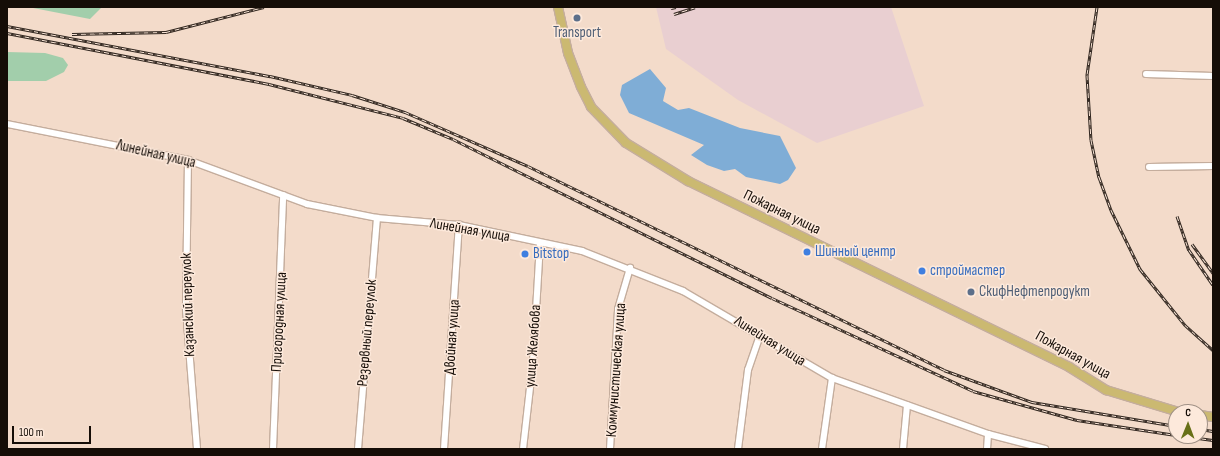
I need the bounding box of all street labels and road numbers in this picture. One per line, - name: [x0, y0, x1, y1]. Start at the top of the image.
- street label: Линейная улица: [115, 136, 197, 172]
- street label: Пожарная улица: [741, 186, 823, 238]
- street label: Линейная улица: [429, 214, 511, 246]
- street label: Казанский переулок: [177, 253, 199, 357]
- street label: Пригородная улица: [267, 272, 291, 372]
- street label: Резервный переулок: [353, 279, 381, 387]
- street label: Двойная улица: [440, 299, 464, 375]
- street label: Коммунистическая улица: [602, 302, 630, 438]
- street label: улица Желябова: [521, 304, 545, 388]
- street label: Линейная улица: [731, 312, 809, 370]
- street label: Пожарная улица: [1032, 327, 1114, 383]

